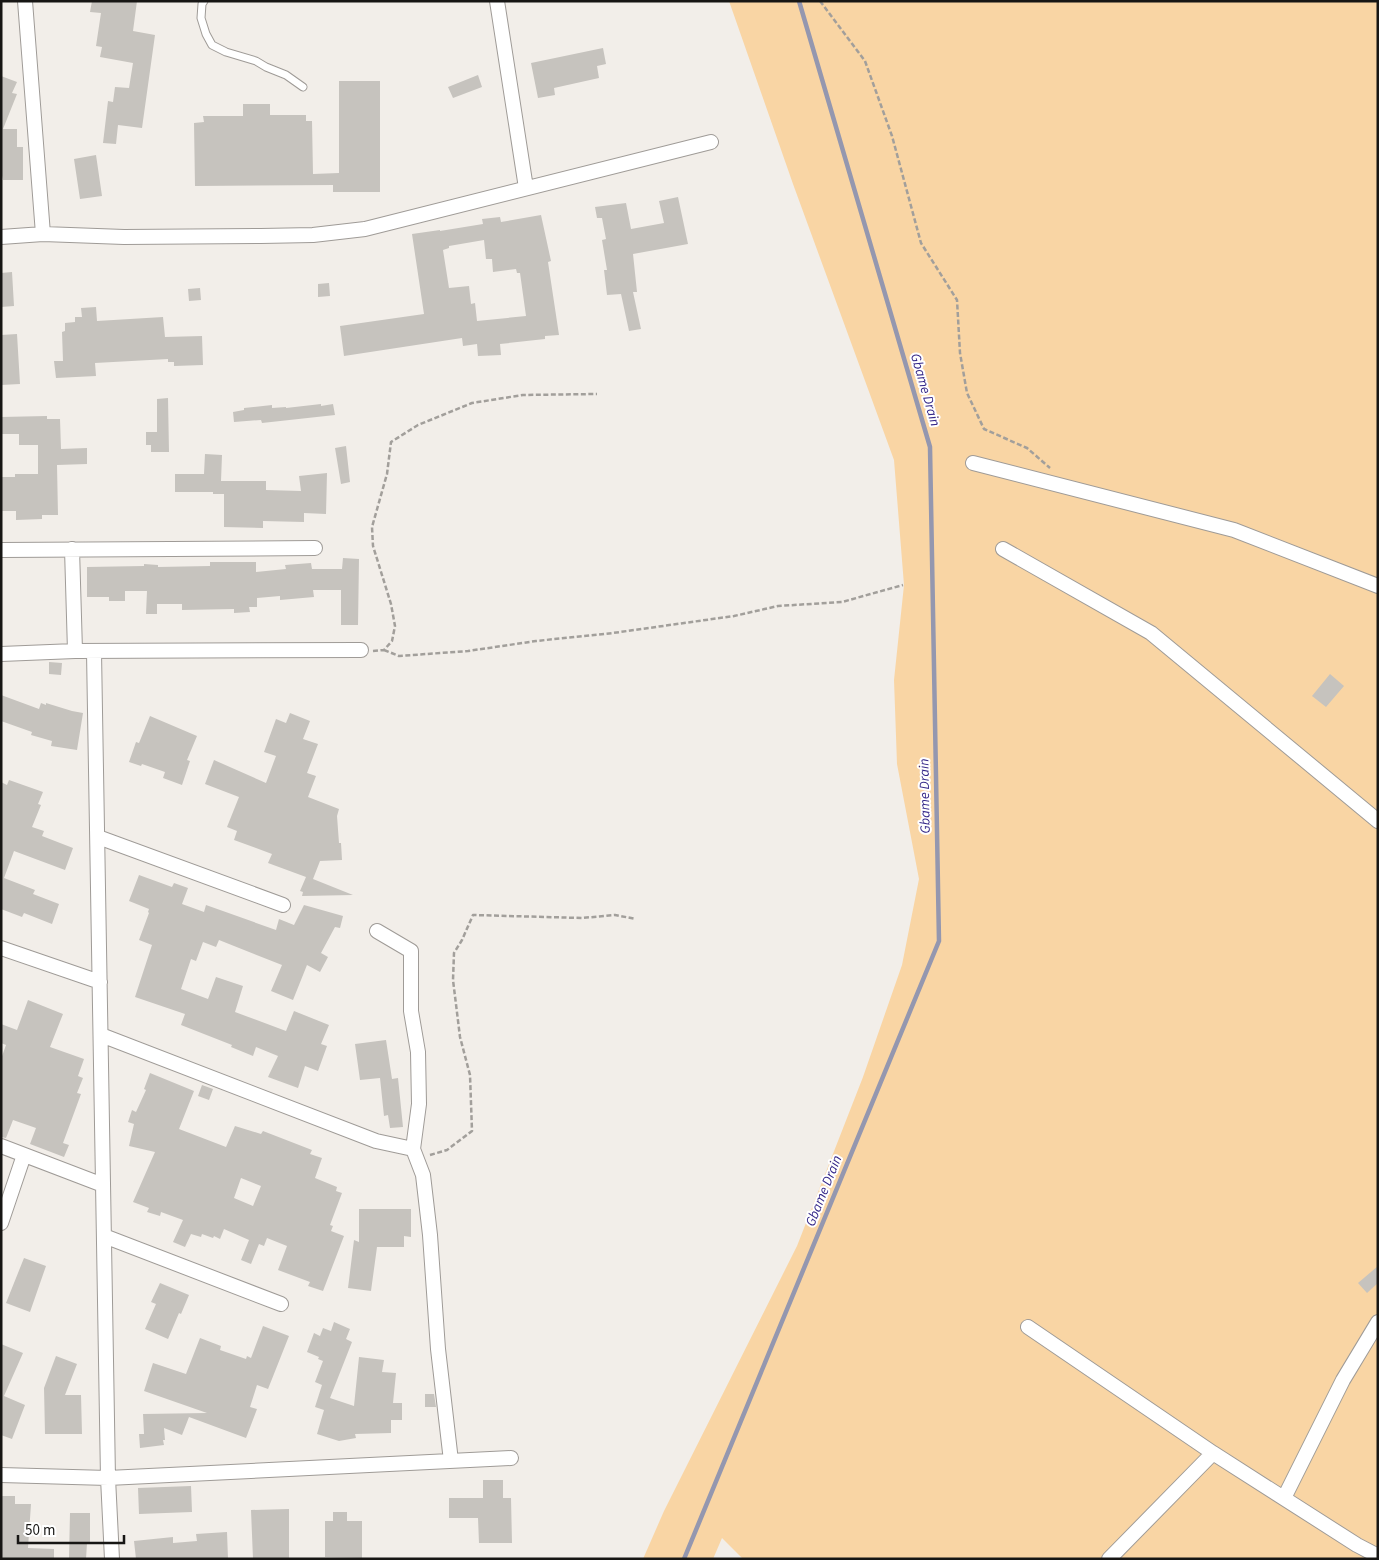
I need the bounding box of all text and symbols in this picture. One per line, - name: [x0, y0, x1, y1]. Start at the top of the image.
- water label: Gbame Drain: [905, 351, 945, 429]
- water label: Gbame Drain: [914, 758, 936, 834]
- water label: Gbame Drain: [801, 1152, 847, 1230]
- scale bar: [18, 1512, 124, 1544]
- text: 50 m: [25, 1520, 55, 1541]

